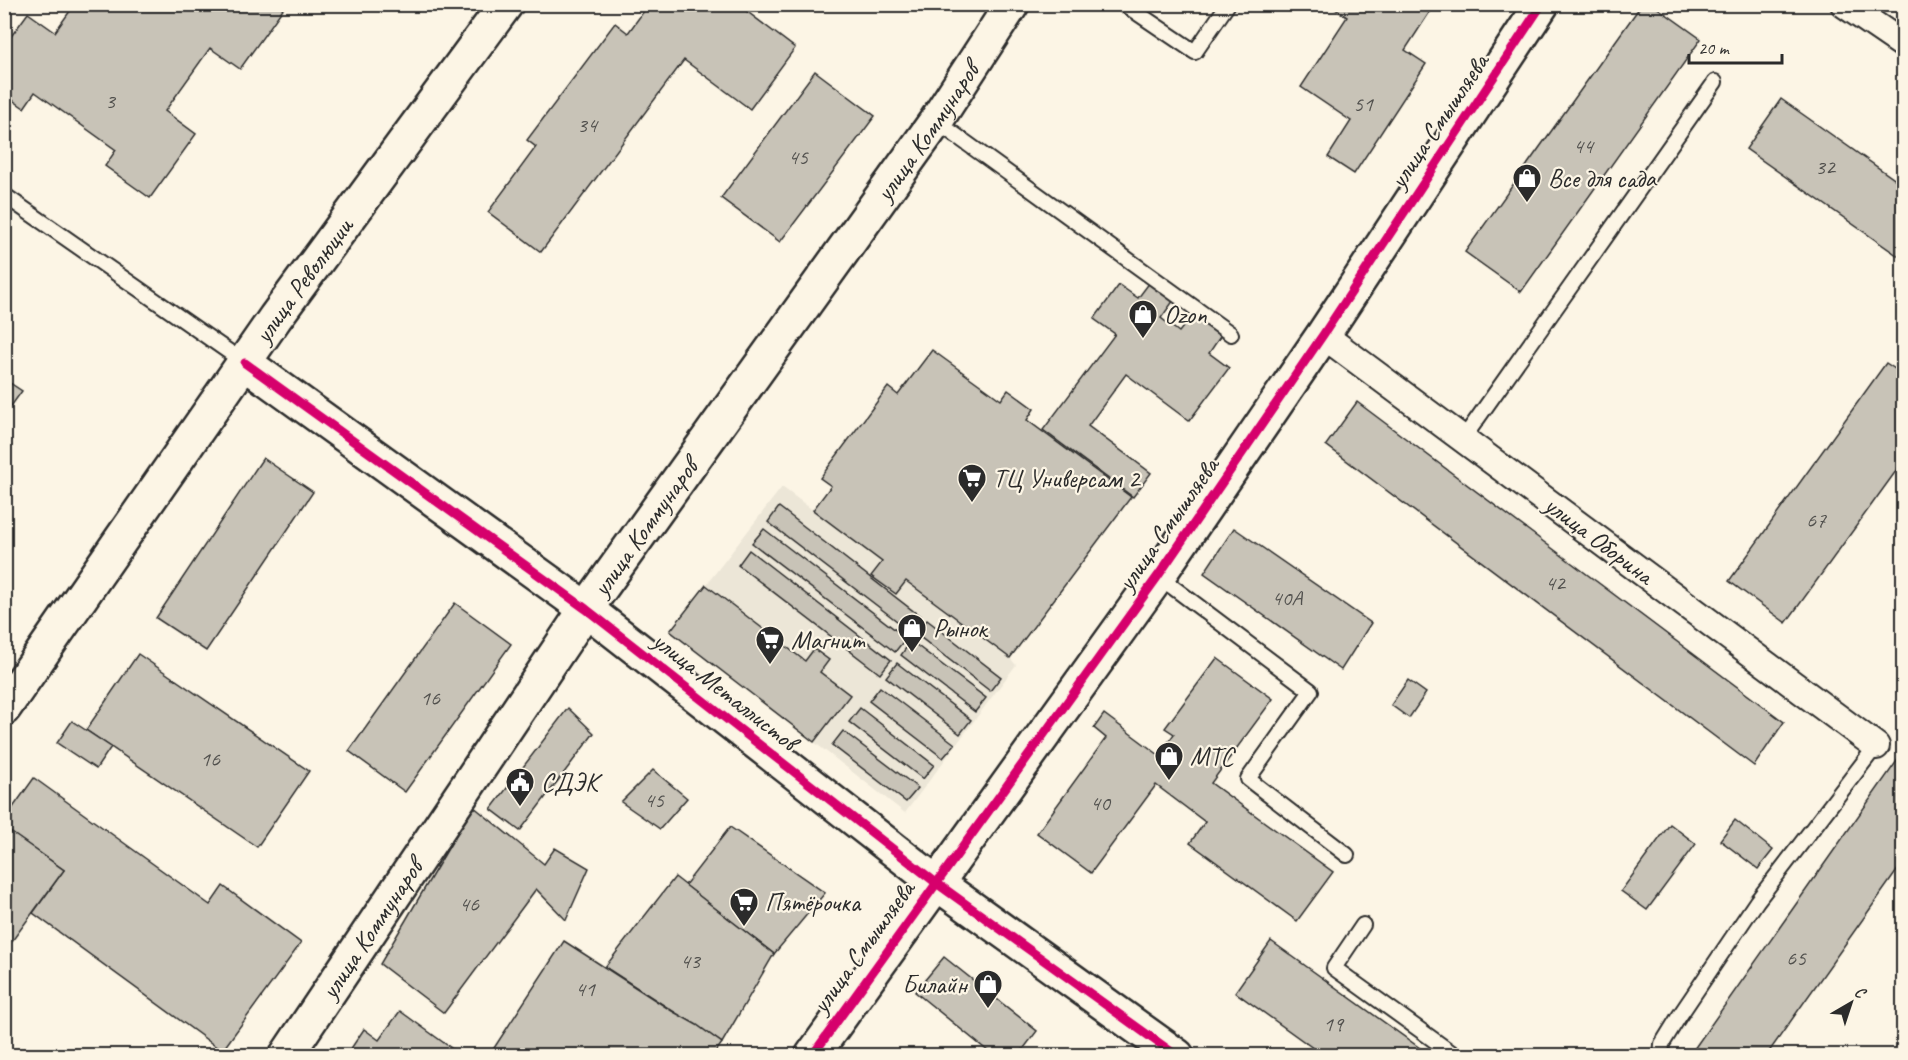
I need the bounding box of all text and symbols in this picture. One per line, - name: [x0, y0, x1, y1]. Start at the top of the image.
- scale bar: [1689, 27, 1782, 65]
- text: 20 m: [1698, 37, 1731, 59]
- street label: улица Смышляева: [1381, 45, 1497, 196]
- street label: улица Коммунаров: [866, 51, 990, 209]
- house number: 3: [105, 87, 117, 115]
- house number: 51: [1353, 90, 1374, 118]
- house number: 34: [577, 111, 599, 139]
- house number: 44: [1573, 132, 1595, 160]
- house number: 45: [788, 143, 809, 171]
- house number: 32: [1815, 153, 1837, 181]
- shop icon: Все для сада: [1511, 162, 1543, 204]
- place label: Все для сада: [1548, 162, 1657, 195]
- street label: улица Революции: [245, 210, 361, 351]
- shop icon: Ozon: [1127, 298, 1159, 340]
- place label: Ozon: [1164, 298, 1207, 331]
- street label: улица Коммунаров: [583, 447, 709, 604]
- street label: улица Смышляева: [1109, 449, 1227, 599]
- supermarket icon: ТЦ Универсам 2: [956, 462, 988, 504]
- place label: ТЦ Универсам 2: [993, 462, 1142, 495]
- street label: улица Оборина: [1536, 487, 1662, 593]
- house number: 67: [1806, 506, 1827, 534]
- house number: 42: [1545, 569, 1567, 597]
- house number: 40А: [1272, 584, 1303, 612]
- shop icon: Рынок: [896, 612, 928, 654]
- place label: Рынок: [933, 612, 989, 645]
- street label: улица Металлистов: [644, 623, 808, 761]
- supermarket icon: Магнит: [754, 624, 786, 666]
- place label: Магнит: [791, 624, 866, 657]
- house number: 16: [420, 684, 441, 712]
- shop icon: МТС: [1153, 740, 1185, 782]
- place label: МТС: [1190, 740, 1237, 773]
- house number: 16: [200, 745, 221, 773]
- public building icon: СДЭК: [504, 766, 536, 808]
- place label: СДЭК: [541, 766, 603, 799]
- house number: 45: [644, 786, 665, 814]
- house number: 40: [1090, 789, 1112, 817]
- street label: улица Коммунаров: [312, 848, 433, 1007]
- street label: улица Смышляева: [803, 872, 923, 1021]
- supermarket icon: Пятёрочка: [728, 886, 760, 928]
- place label: Пятёрочка: [765, 886, 862, 919]
- house number: 46: [459, 890, 480, 918]
- house number: 65: [1786, 944, 1807, 972]
- house number: 43: [680, 947, 702, 975]
- place label: Билайн: [902, 968, 968, 1001]
- shop icon: Билайн: [972, 968, 1004, 1010]
- north arrow: [1821, 973, 1881, 1033]
- house number: 41: [575, 975, 596, 1003]
- text: С: [1850, 982, 1871, 1004]
- house number: 19: [1323, 1010, 1345, 1038]

